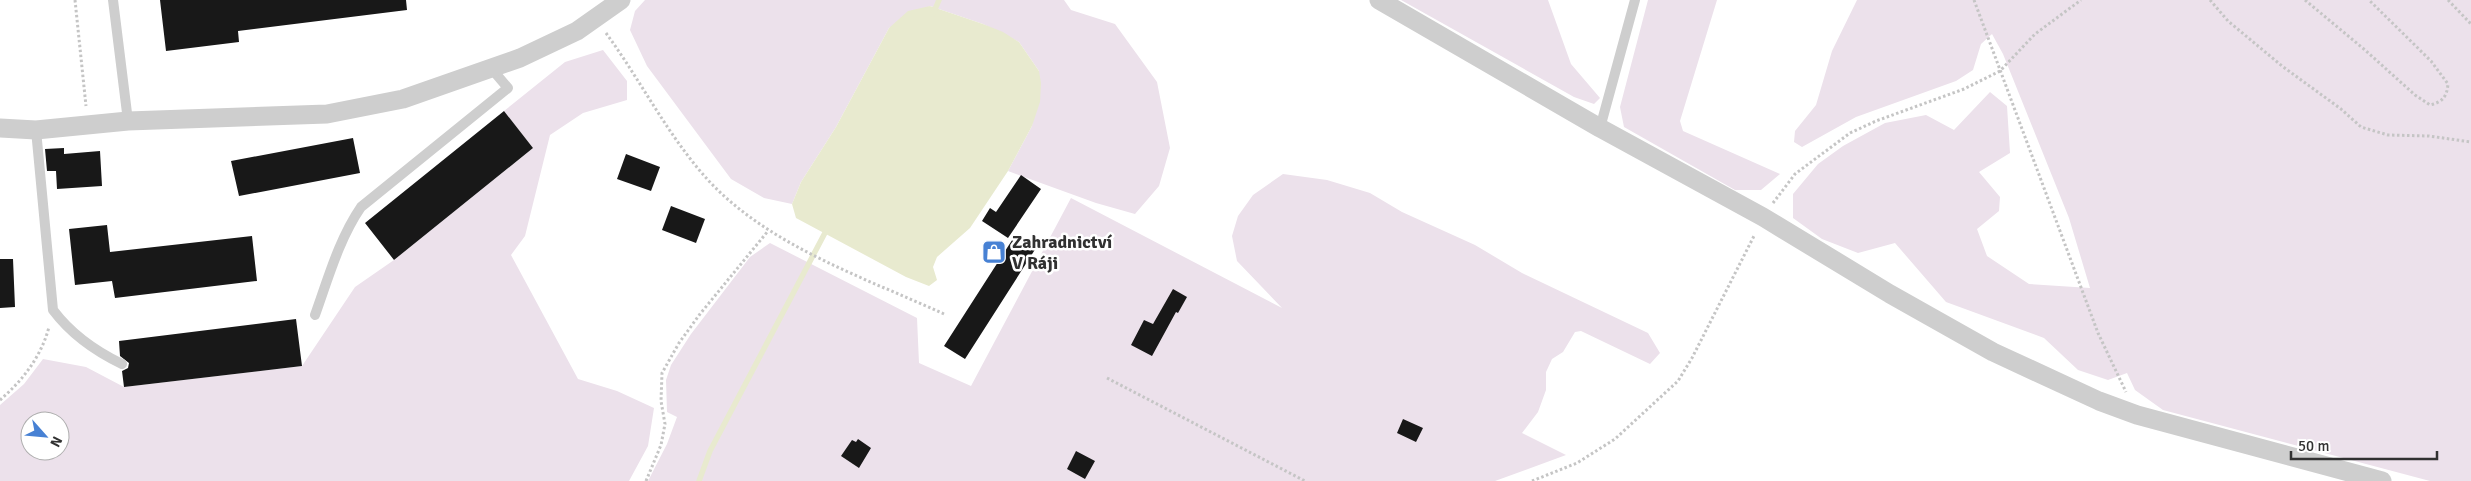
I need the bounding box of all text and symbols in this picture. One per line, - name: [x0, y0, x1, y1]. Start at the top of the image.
- place label: Zahradnictví V Ráji: [1012, 231, 1113, 274]
- shop icon: Zahradnictví V Ráji: [981, 239, 1007, 265]
- north arrow: [20, 411, 70, 461]
- scale bar: [2291, 428, 2437, 460]
- text: N: [46, 433, 66, 450]
- text: 50 m: [2298, 437, 2329, 455]

